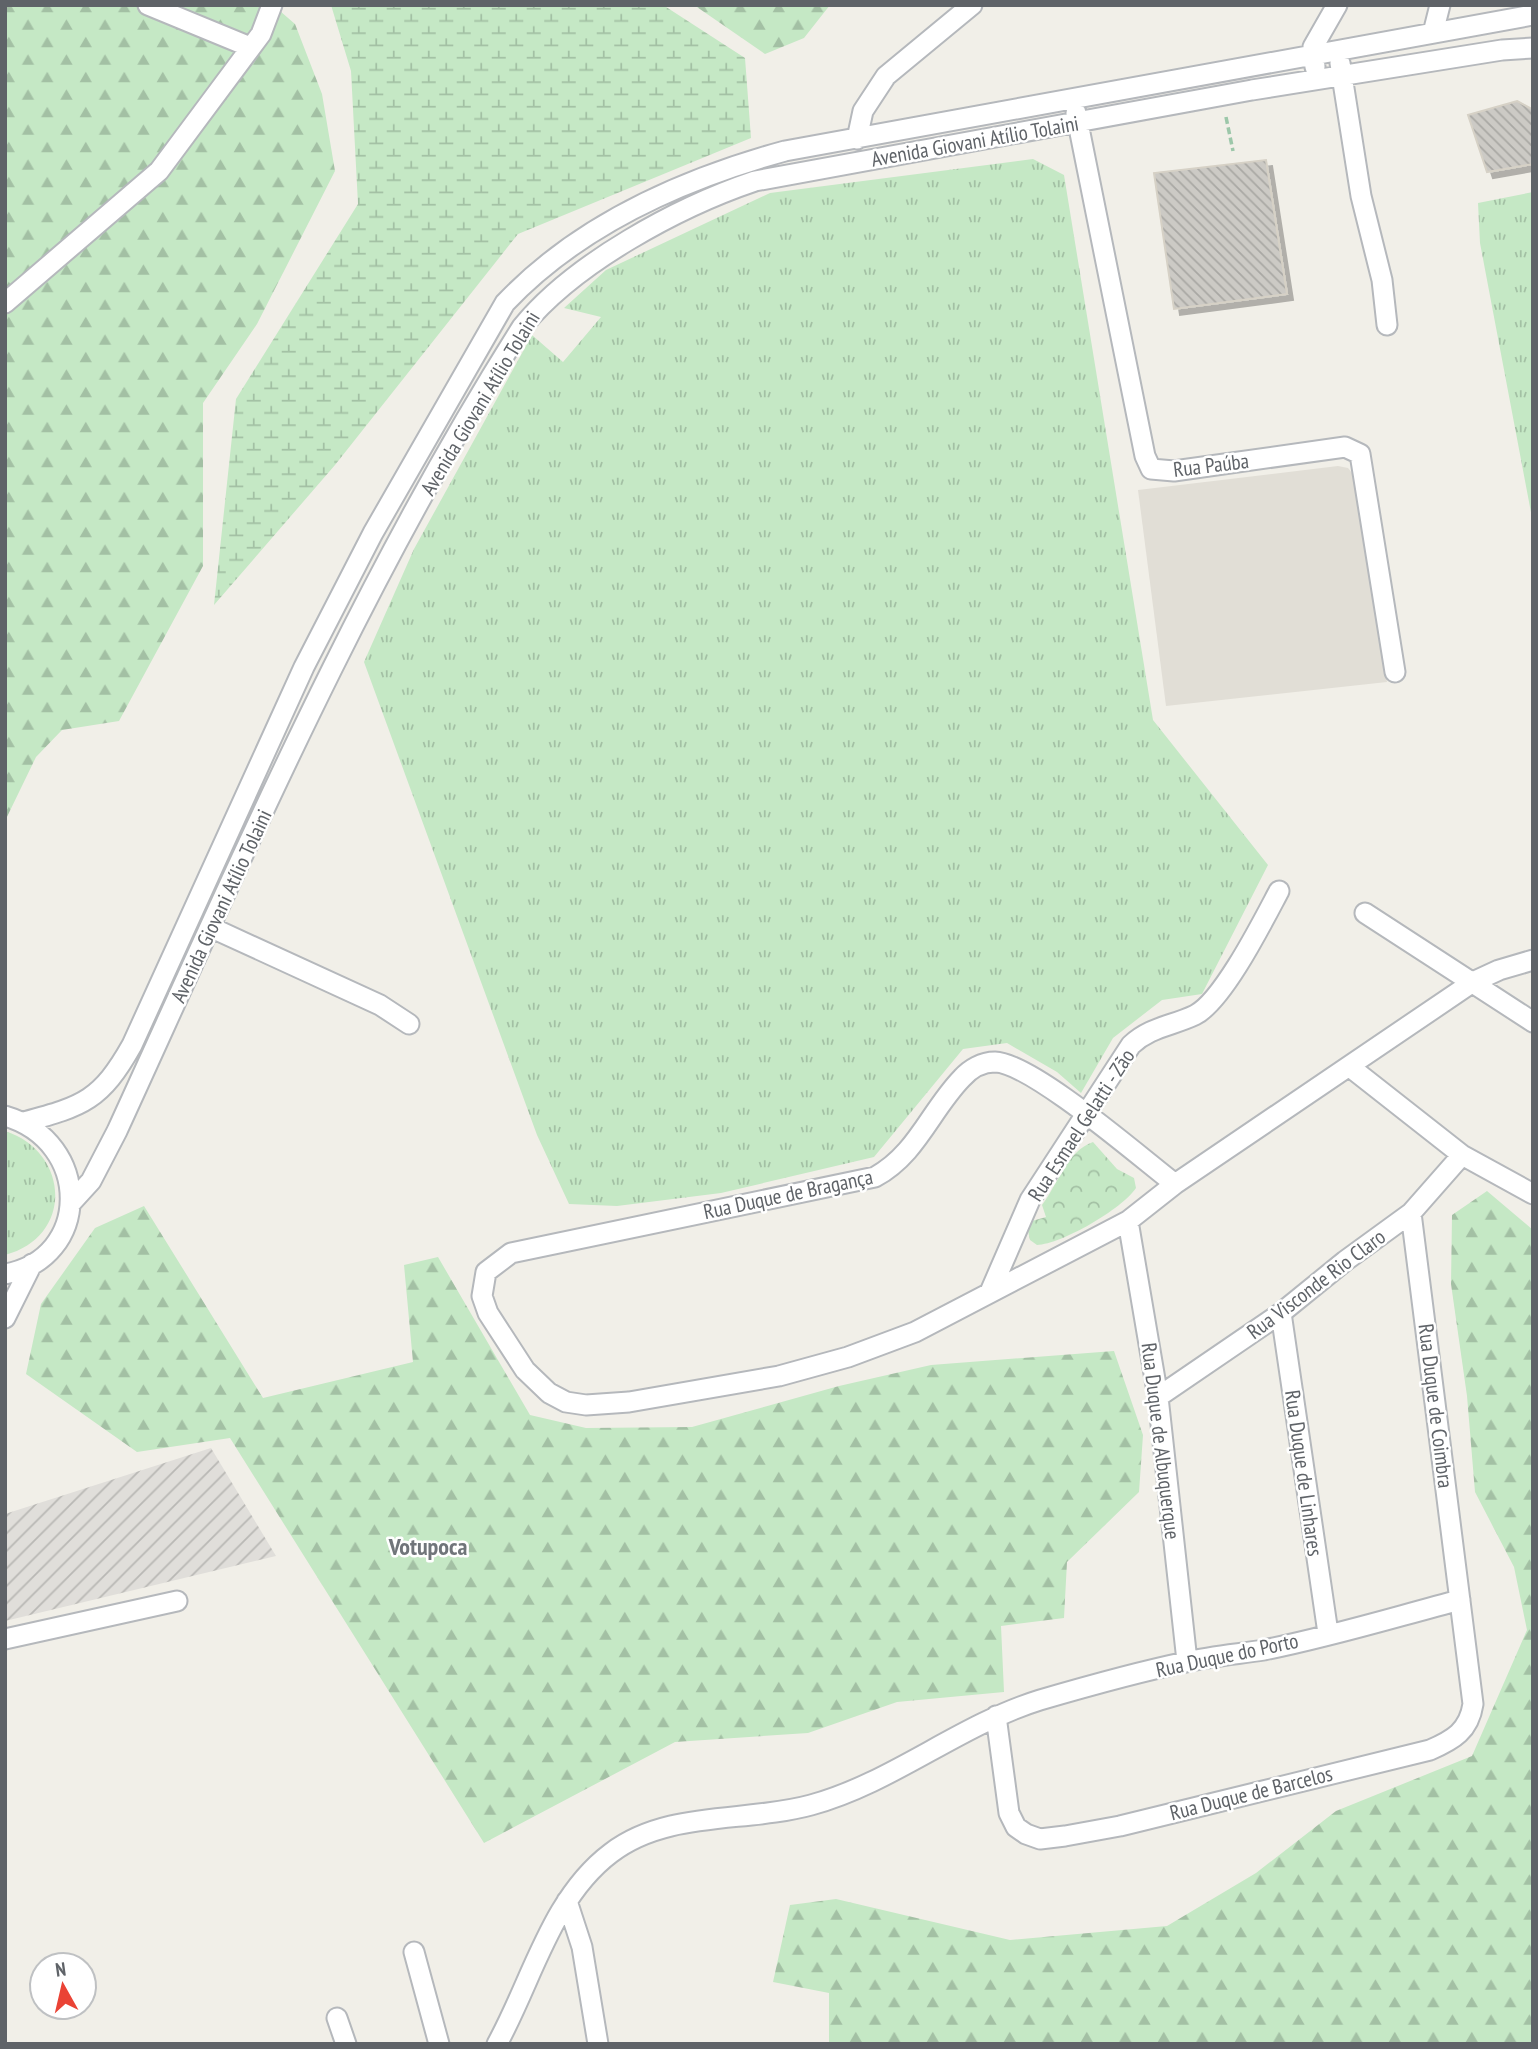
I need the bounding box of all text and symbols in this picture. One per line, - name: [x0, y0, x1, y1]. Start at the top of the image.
- street label: Avenida Giovani Atílio Tolaini: [869, 109, 1081, 173]
- street label: Avenida Giovani Atílio Tolaini: [414, 306, 546, 500]
- street label: Rua Paúba: [1172, 447, 1250, 483]
- street label: Avenida Giovani Atílio Tolaini: [164, 805, 278, 1007]
- street label: Rua Esmael Gelatti - Zão: [1022, 1044, 1140, 1206]
- street label: Rua Duque de Bragança: [701, 1163, 875, 1225]
- street label: Rua Visconde Rio Claro: [1241, 1223, 1391, 1345]
- street label: Rua Duque de Coimbra: [1413, 1322, 1459, 1490]
- street label: Rua Duque de Albuquerque: [1136, 1341, 1186, 1541]
- street label: Rua Duque de Linhares: [1279, 1388, 1329, 1558]
- district label: Votupoca: [388, 1531, 467, 1562]
- street label: Rua Duque do Porto: [1153, 1627, 1301, 1683]
- street label: Rua Duque de Barcelos: [1167, 1760, 1335, 1826]
- north arrow: [28, 1951, 98, 2021]
- text: N: [54, 1957, 67, 1982]

